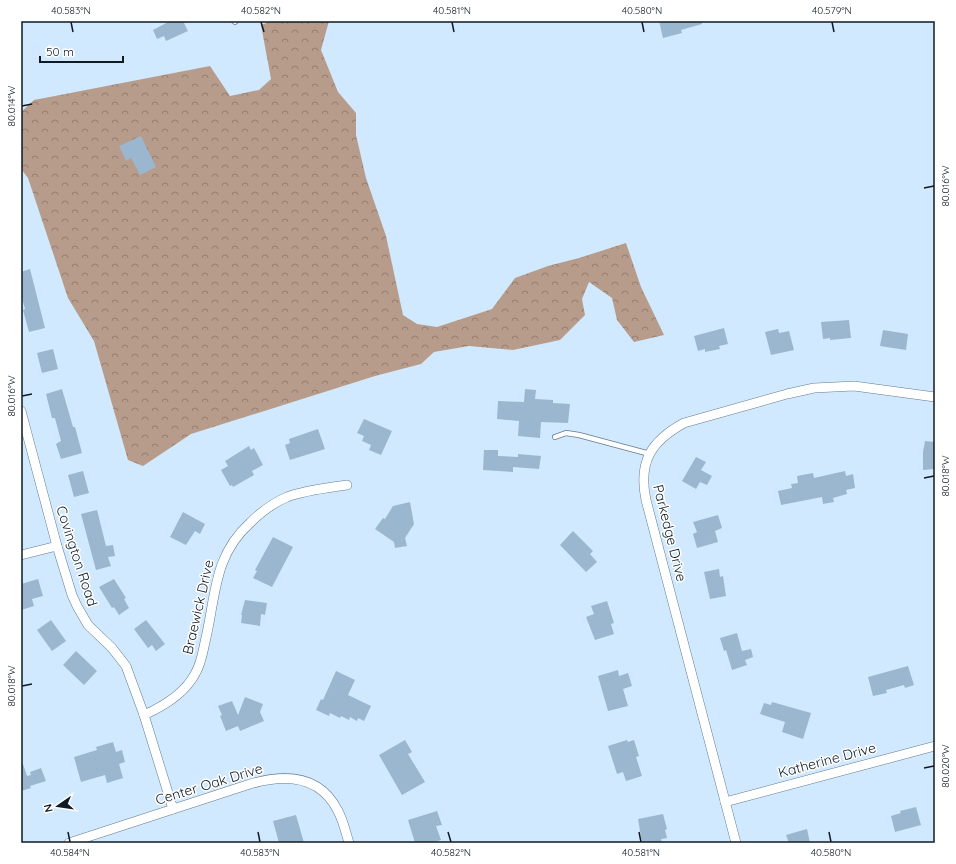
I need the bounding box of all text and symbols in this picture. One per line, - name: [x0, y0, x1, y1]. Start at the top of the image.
- text: 40.583°N: [51, 4, 91, 17]
- text: 40.582°N: [241, 4, 281, 17]
- text: 40.581°N: [433, 4, 471, 17]
- text: 40.580°N: [622, 4, 662, 17]
- text: 40.579°N: [812, 4, 852, 17]
- scale bar: [40, 38, 123, 64]
- text: 50 m: [46, 44, 74, 59]
- text: 80.014°W: [5, 85, 18, 126]
- text: 80.016°W: [939, 165, 952, 207]
- text: 80.016°W: [5, 375, 18, 417]
- text: 80.018°W: [939, 455, 952, 497]
- street label: Parkedge Drive: [649, 482, 691, 584]
- street label: Covington Road: [52, 504, 102, 608]
- street label: Braewick Drive: [178, 558, 218, 656]
- text: 80.018°W: [5, 665, 18, 707]
- street label: Katherine Drive: [776, 738, 878, 782]
- text: 80.020°W: [939, 744, 952, 788]
- street label: Center Oak Drive: [153, 759, 265, 809]
- north arrow: [38, 786, 78, 826]
- text: N: [41, 803, 56, 814]
- text: 40.584°N: [50, 846, 90, 859]
- text: 40.583°N: [240, 846, 280, 859]
- text: 40.582°N: [431, 846, 471, 859]
- text: 40.581°N: [622, 846, 660, 859]
- text: 40.580°N: [811, 846, 851, 859]

